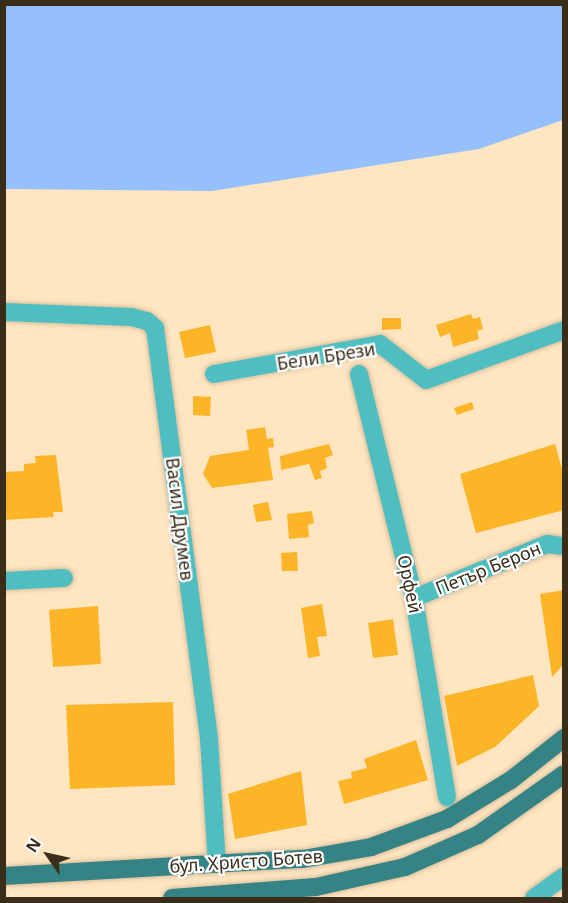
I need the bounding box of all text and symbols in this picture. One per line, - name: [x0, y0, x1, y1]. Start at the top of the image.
- street label: Бели Брези: [275, 338, 377, 374]
- street label: Васил Друмев: [162, 456, 198, 582]
- street label: Петър Берон: [432, 537, 544, 599]
- street label: Орфей: [393, 553, 427, 615]
- north arrow: [18, 825, 78, 885]
- text: N: [20, 833, 46, 856]
- street label: бул. Христо Ботев: [169, 845, 323, 877]

